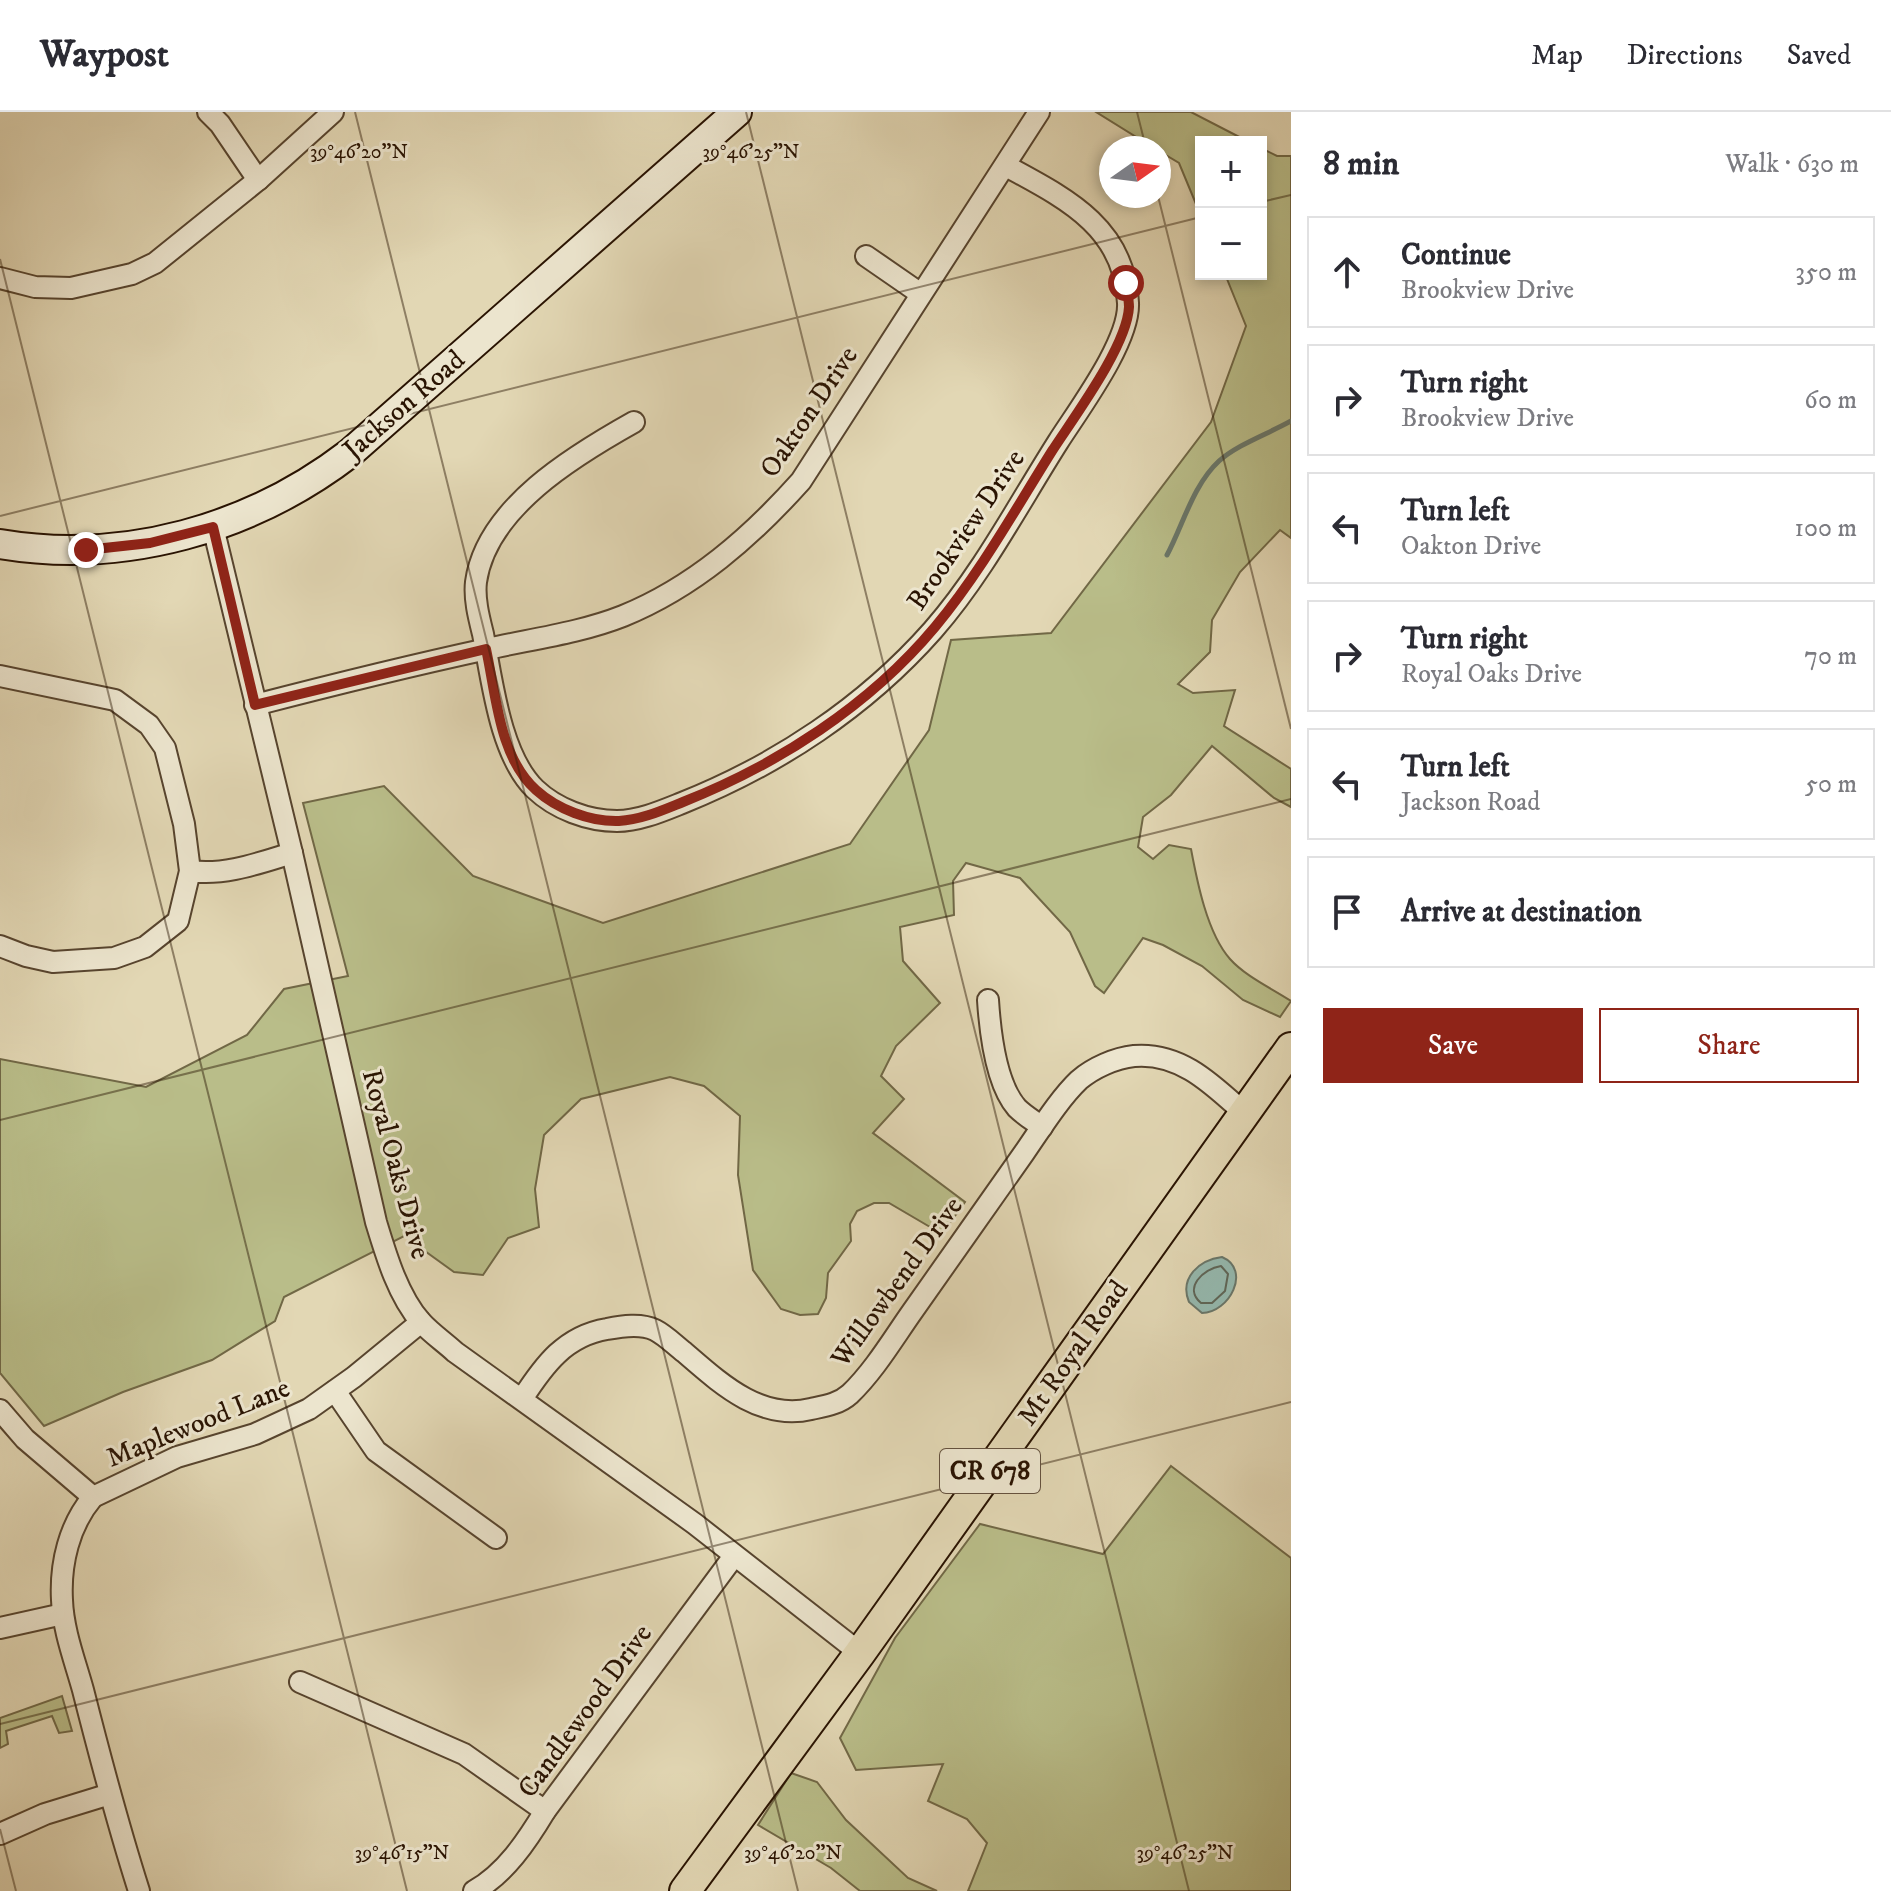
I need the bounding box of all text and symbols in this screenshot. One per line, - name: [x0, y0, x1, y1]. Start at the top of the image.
- text: Waypost: [40, 31, 169, 79]
- text: Map: [1531, 38, 1583, 73]
- text: Directions: [1627, 38, 1743, 73]
- text: Saved: [1787, 38, 1851, 73]
- north arrow: [1099, 136, 1171, 208]
- map controls: [1195, 136, 1267, 280]
- button: +: [1195, 136, 1267, 208]
- text: 39°46'20"N: [310, 140, 408, 165]
- text: 39°46'25"N: [703, 140, 799, 165]
- text: 8 min: [1323, 143, 1399, 185]
- text: Walk · 630 m: [1725, 148, 1859, 181]
- button: −: [1195, 208, 1267, 280]
- text: Continue: [1401, 237, 1511, 274]
- icon: ahead: [1325, 250, 1369, 294]
- text: 350 m: [1795, 256, 1857, 289]
- route start: [1108, 265, 1144, 301]
- text: Brookview Drive: [1401, 274, 1574, 307]
- street label: Oakton Drive: [752, 340, 866, 484]
- street label: Jackson Road: [334, 343, 472, 469]
- text: Turn right: [1401, 365, 1528, 402]
- icon: right: [1325, 378, 1369, 422]
- text: 60 m: [1804, 384, 1857, 417]
- text: Brookview Drive: [1401, 402, 1574, 435]
- street label: Brookview Drive: [899, 443, 1033, 617]
- text: Turn left: [1401, 493, 1510, 530]
- icon: left: [1325, 506, 1369, 550]
- text: 100 m: [1794, 512, 1857, 545]
- text: Oakton Drive: [1401, 530, 1541, 563]
- route end: [68, 532, 104, 568]
- text: Turn right: [1401, 621, 1528, 658]
- icon: right: [1325, 634, 1369, 678]
- text: 70 m: [1804, 640, 1857, 673]
- text: Royal Oaks Drive: [1401, 658, 1582, 691]
- text: Turn left: [1401, 749, 1510, 786]
- icon: left: [1325, 762, 1369, 806]
- text: 50 m: [1805, 768, 1857, 801]
- text: Jackson Road: [1401, 786, 1540, 819]
- icon: arrive: [1325, 890, 1369, 934]
- text: Arrive at destination: [1401, 894, 1642, 931]
- button: Save: [1323, 1008, 1583, 1083]
- button: Share: [1599, 1008, 1859, 1083]
- street label: Royal Oaks Drive: [354, 1065, 438, 1263]
- street label: Willowbend Drive: [823, 1190, 971, 1375]
- street label: Mt Royal Road: [1010, 1273, 1136, 1433]
- street label: Maplewood Lane: [101, 1370, 295, 1476]
- road number: CR 678: [940, 1449, 1040, 1493]
- street label: Candlewood Drive: [510, 1617, 660, 1805]
- text: 39°46'15"N: [355, 1841, 449, 1866]
- text: 39°46'20"N: [744, 1841, 842, 1866]
- text: 39°46'25"N: [1137, 1841, 1233, 1866]

